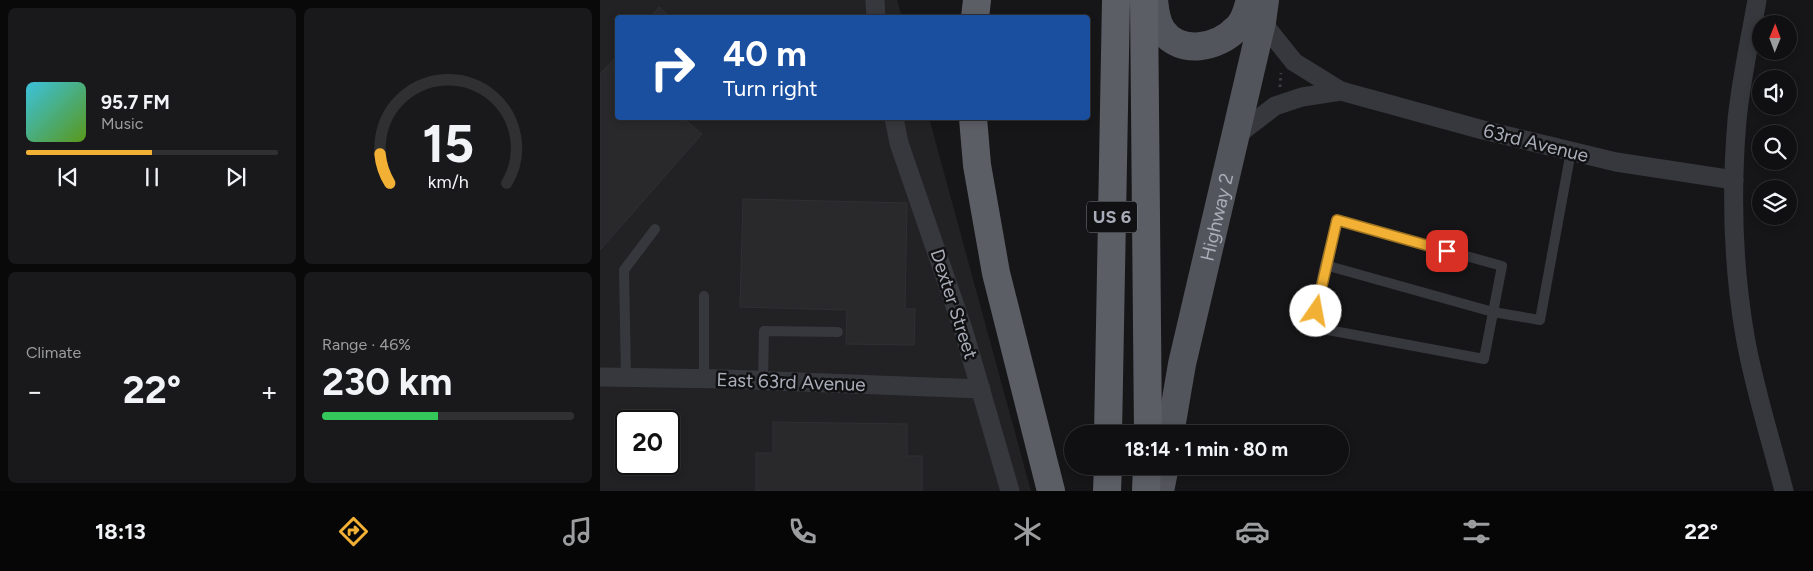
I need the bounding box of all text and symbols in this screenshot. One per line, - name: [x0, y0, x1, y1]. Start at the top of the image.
- north arrow: [1752, 15, 1798, 60]
- map controls: [1752, 15, 1797, 225]
- text: 40 m: [723, 33, 807, 75]
- icon: right: [640, 35, 705, 100]
- button: sound: [1752, 70, 1797, 115]
- text: Turn right: [723, 75, 818, 102]
- text: 95.7 FM: [101, 91, 170, 114]
- text: 15: [422, 113, 474, 175]
- text: Music: [101, 114, 143, 133]
- street label: 63rd Avenue: [1481, 119, 1591, 167]
- button: search: [1752, 125, 1797, 170]
- icon: previous: [54, 163, 82, 191]
- icon: pause: [138, 163, 166, 191]
- icon: next: [222, 163, 250, 191]
- text: km/h: [428, 171, 468, 192]
- street label: Highway 2: [1195, 171, 1238, 263]
- button: layers: [1752, 180, 1797, 225]
- road number: US 6: [1087, 202, 1137, 232]
- pin: [1426, 230, 1468, 272]
- icon: arrive: [1433, 237, 1461, 265]
- street label: Dexter Street: [925, 246, 983, 362]
- position arrow: [1289, 284, 1341, 336]
- text: Range · 46%: [322, 335, 411, 354]
- text: Climate: [26, 343, 81, 362]
- text: 230 km: [322, 359, 452, 405]
- text: 22°: [123, 367, 181, 413]
- street label: East 63rd Avenue: [716, 368, 866, 396]
- text: −: [26, 374, 43, 408]
- text: +: [261, 374, 278, 408]
- speed limit sign: 20: [615, 410, 680, 475]
- text: 18:14 · 1 min · 80 m: [1125, 438, 1288, 461]
- icon: directions: [336, 514, 371, 549]
- icon: music: [560, 514, 595, 549]
- icon: phone: [785, 514, 820, 549]
- icon: climate: [1010, 514, 1045, 549]
- icon: car: [1235, 514, 1270, 549]
- icon: filters: [1459, 514, 1494, 549]
- text: 18:13: [95, 518, 146, 545]
- text: 22°: [1684, 518, 1718, 545]

